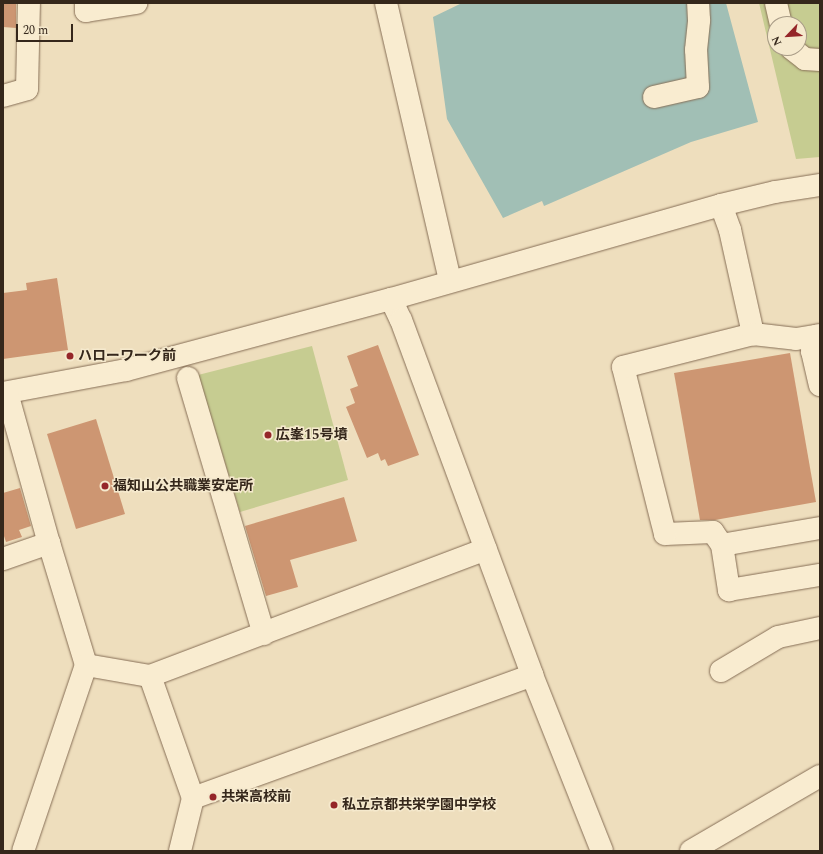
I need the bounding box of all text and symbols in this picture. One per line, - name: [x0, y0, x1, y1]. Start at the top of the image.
- scale bar: [18, 16, 75, 42]
- north arrow: [767, 16, 807, 56]
- text: 20 m: [23, 21, 48, 40]
- text: N: [767, 33, 786, 49]
- place label: ハローワーク前: [78, 348, 176, 364]
- marker: ハローワーク前: [65, 351, 75, 361]
- place label: 広峯15号墳: [276, 427, 348, 443]
- marker: 広峯15号墳: [263, 430, 273, 440]
- place label: 福知山公共職業安定所: [113, 478, 253, 494]
- marker: 福知山公共職業安定所: [100, 481, 110, 491]
- place label: 共栄高校前: [221, 789, 291, 805]
- marker: 共栄高校前: [208, 792, 218, 802]
- place label: 私立京都共栄学園中学校: [342, 797, 496, 813]
- marker: 私立京都共栄学園中学校: [329, 800, 339, 810]

